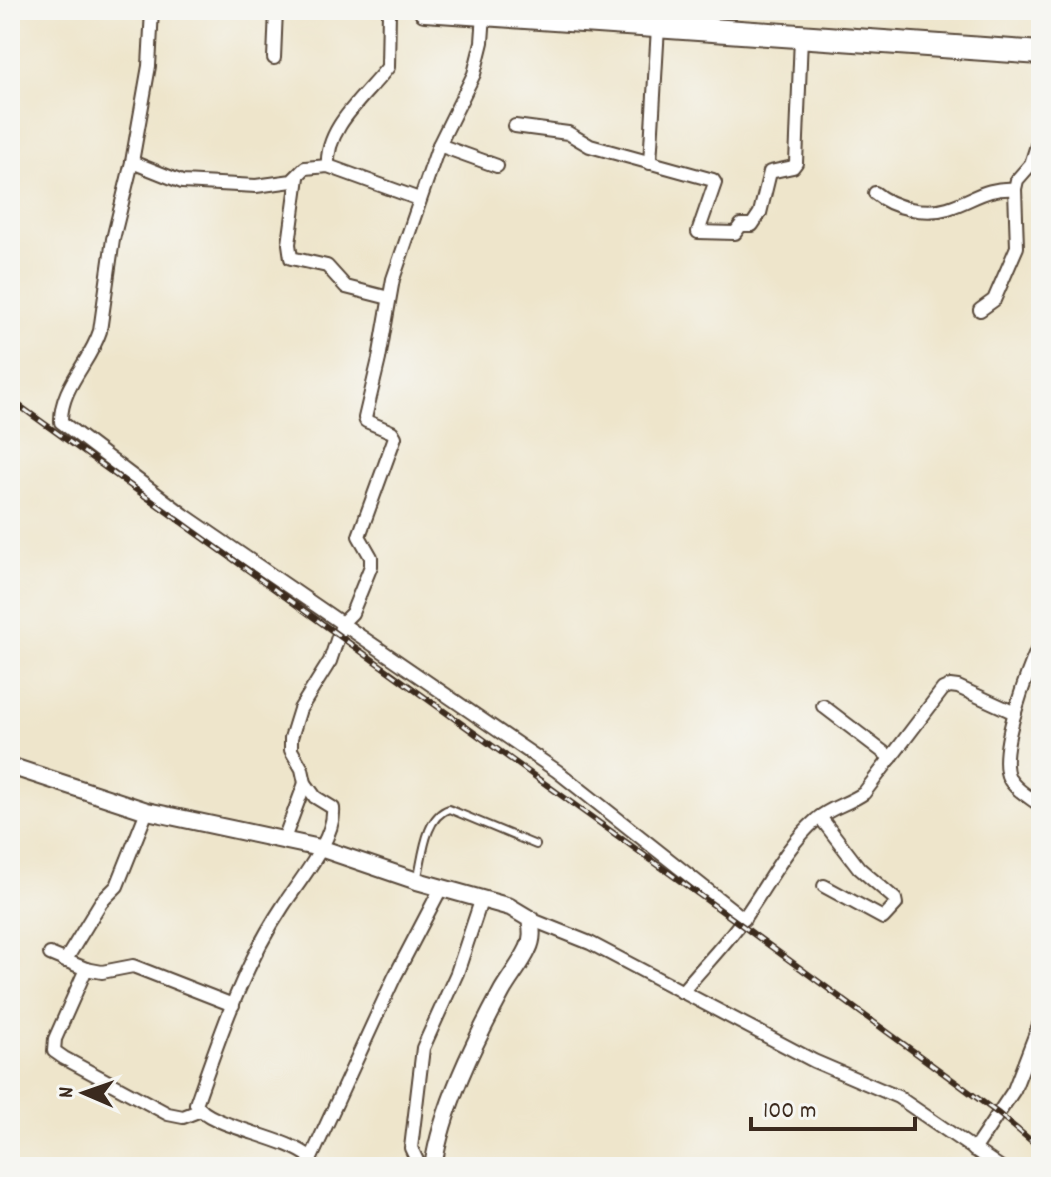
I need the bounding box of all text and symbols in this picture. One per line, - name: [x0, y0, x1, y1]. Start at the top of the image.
- north arrow: [44, 1053, 124, 1133]
- scale bar: [751, 1081, 915, 1131]
- text: N: [52, 1086, 83, 1098]
- text: 100 m: [763, 1095, 816, 1129]

